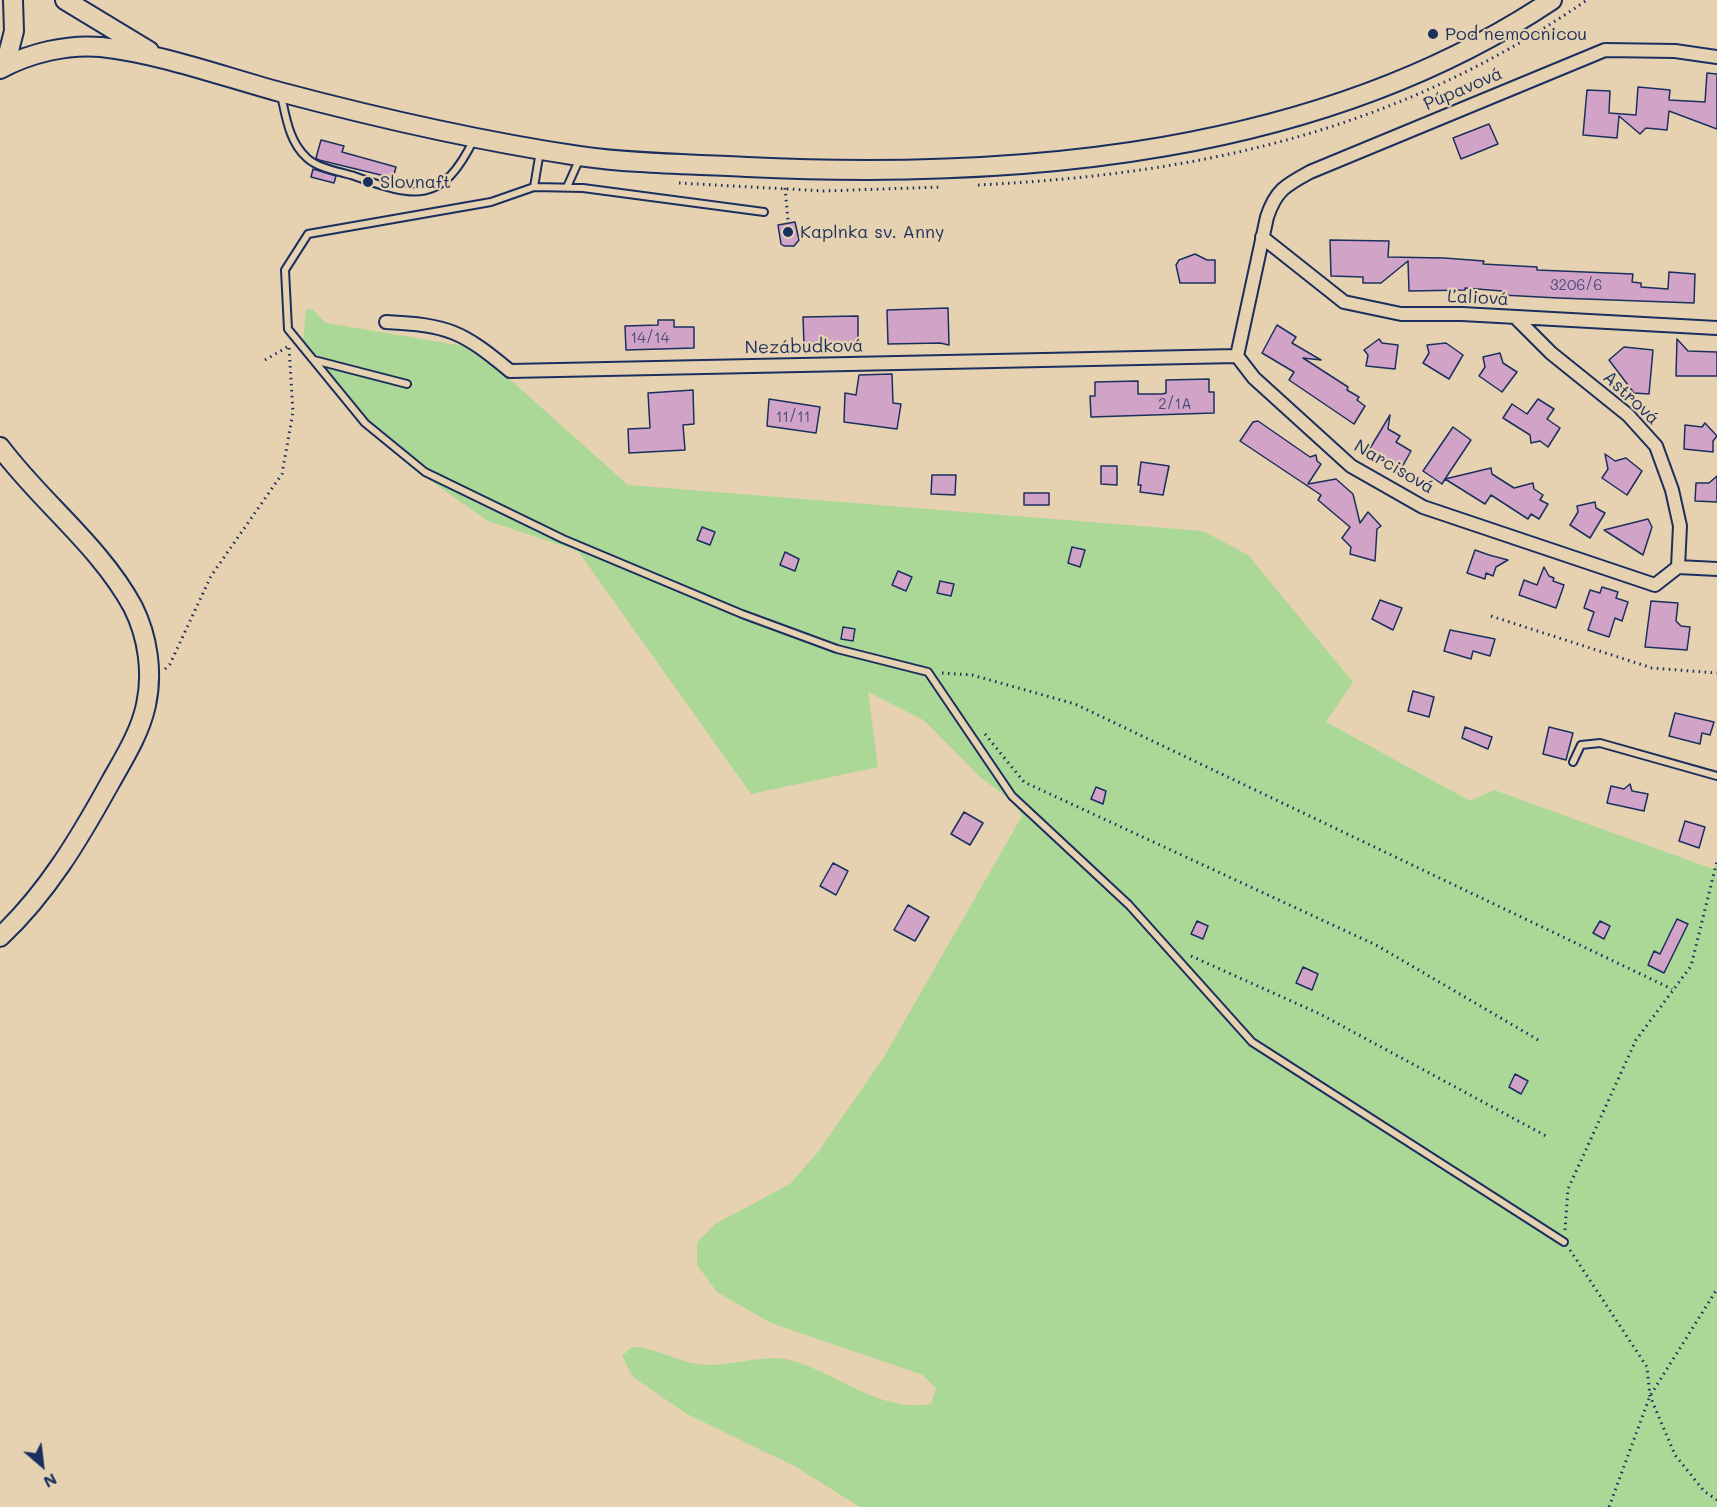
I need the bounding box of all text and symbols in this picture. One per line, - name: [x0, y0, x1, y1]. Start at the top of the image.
- place label: Pod nemocnicou: [1445, 23, 1587, 45]
- marker: Pod nemocnicou: [1426, 27, 1440, 41]
- street label: Púpavová: [1420, 63, 1506, 115]
- place label: Slovnaft: [380, 171, 451, 193]
- marker: Slovnaft: [361, 175, 375, 189]
- place label: Kaplnka sv. Anny: [800, 221, 944, 243]
- marker: Kaplnka sv. Anny: [781, 225, 795, 239]
- house number: 3206/6: [1550, 276, 1602, 294]
- street label: Ľaliová: [1447, 286, 1509, 310]
- house number: 14/14: [631, 329, 669, 347]
- street label: Nezábudková: [745, 335, 863, 359]
- street label: Astrová: [1598, 367, 1664, 429]
- house number: 2/1A: [1158, 395, 1192, 413]
- house number: 11/11: [776, 408, 810, 426]
- street label: Narcisová: [1350, 435, 1438, 499]
- north arrow: [12, 1435, 72, 1495]
- text: N: [40, 1469, 61, 1493]

